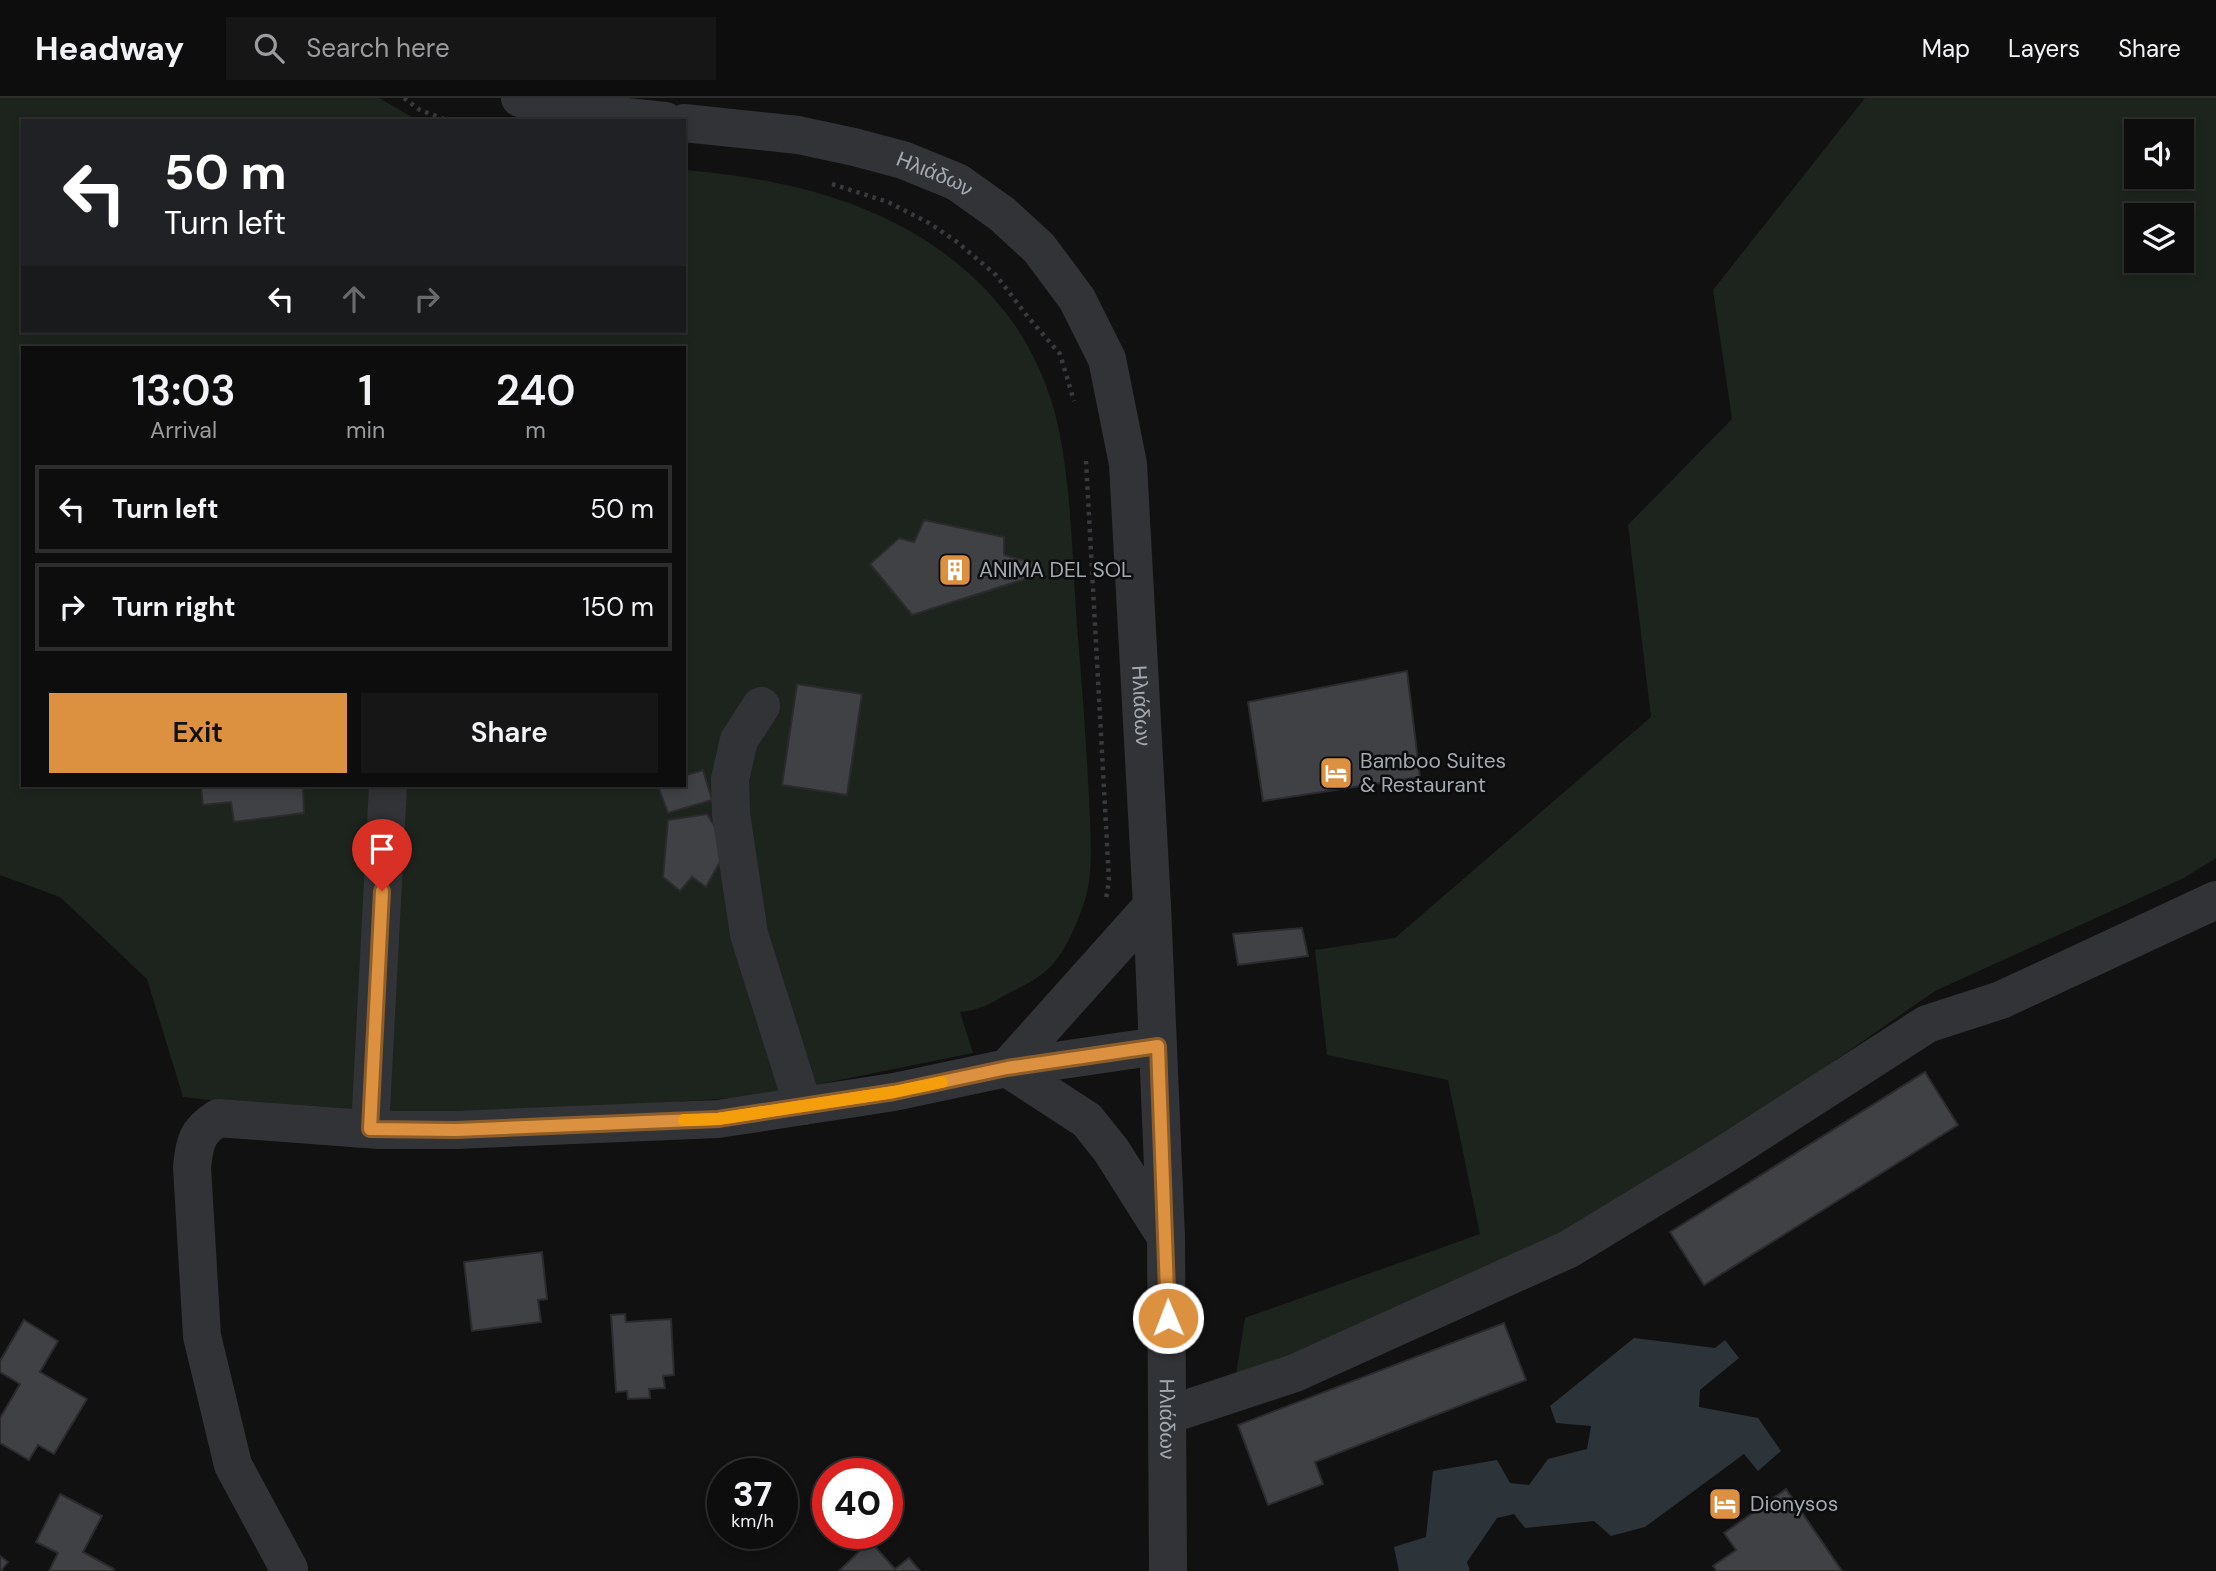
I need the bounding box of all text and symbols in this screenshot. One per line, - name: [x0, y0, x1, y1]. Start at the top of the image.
- search box: [226, 17, 716, 80]
- text: Headway: [35, 27, 184, 70]
- icon: search: [250, 29, 288, 67]
- text: Search here: [306, 31, 450, 65]
- text: Map: [1922, 33, 1970, 64]
- text: Layers: [2008, 33, 2080, 64]
- text: Share: [2118, 33, 2181, 64]
- map controls: [2124, 119, 2194, 273]
- button: sound: [2124, 119, 2194, 189]
- text: 50 m: [164, 140, 287, 204]
- street label: Ηλιάδων: [892, 145, 979, 203]
- icon: left: [49, 147, 140, 238]
- text: Turn left: [164, 202, 286, 244]
- button: layers: [2124, 203, 2194, 273]
- icon: left: [262, 280, 300, 318]
- icon: ahead: [335, 280, 373, 318]
- icon: right: [408, 280, 446, 318]
- text: 13:03: [131, 363, 236, 418]
- text: 1: [358, 363, 373, 418]
- text: 240: [496, 363, 576, 418]
- text: Arrival: [150, 415, 217, 445]
- text: min: [346, 415, 385, 445]
- text: m: [525, 415, 546, 445]
- icon: left: [53, 490, 91, 528]
- text: Turn left: [112, 492, 219, 526]
- text: 50 m: [590, 492, 654, 526]
- building icon: ANIMA DEL SOL: [936, 551, 974, 589]
- place label: ANIMA DEL SOL: [979, 556, 1132, 584]
- icon: right: [53, 588, 91, 626]
- text: Turn right: [112, 590, 236, 624]
- text: 150 m: [582, 590, 654, 624]
- street label: Ηλιάδων: [1125, 664, 1157, 747]
- button: Exit: [49, 693, 347, 773]
- button: Share: [361, 693, 658, 773]
- place label: Bamboo Suites & Restaurant: [1360, 747, 1506, 799]
- hotel icon: Bamboo Suites & Restaurant: [1317, 754, 1355, 792]
- pin: [352, 819, 412, 891]
- icon: arrive: [363, 830, 401, 868]
- position arrow: [1131, 1281, 1205, 1355]
- street label: Ηλιάδων: [1153, 1378, 1181, 1460]
- speed limit sign: 40: [812, 1458, 903, 1549]
- text: 37: [733, 1471, 772, 1517]
- hotel icon: Dionysos: [1706, 1485, 1744, 1523]
- place label: Dionysos: [1750, 1490, 1838, 1518]
- text: km/h: [731, 1509, 774, 1533]

